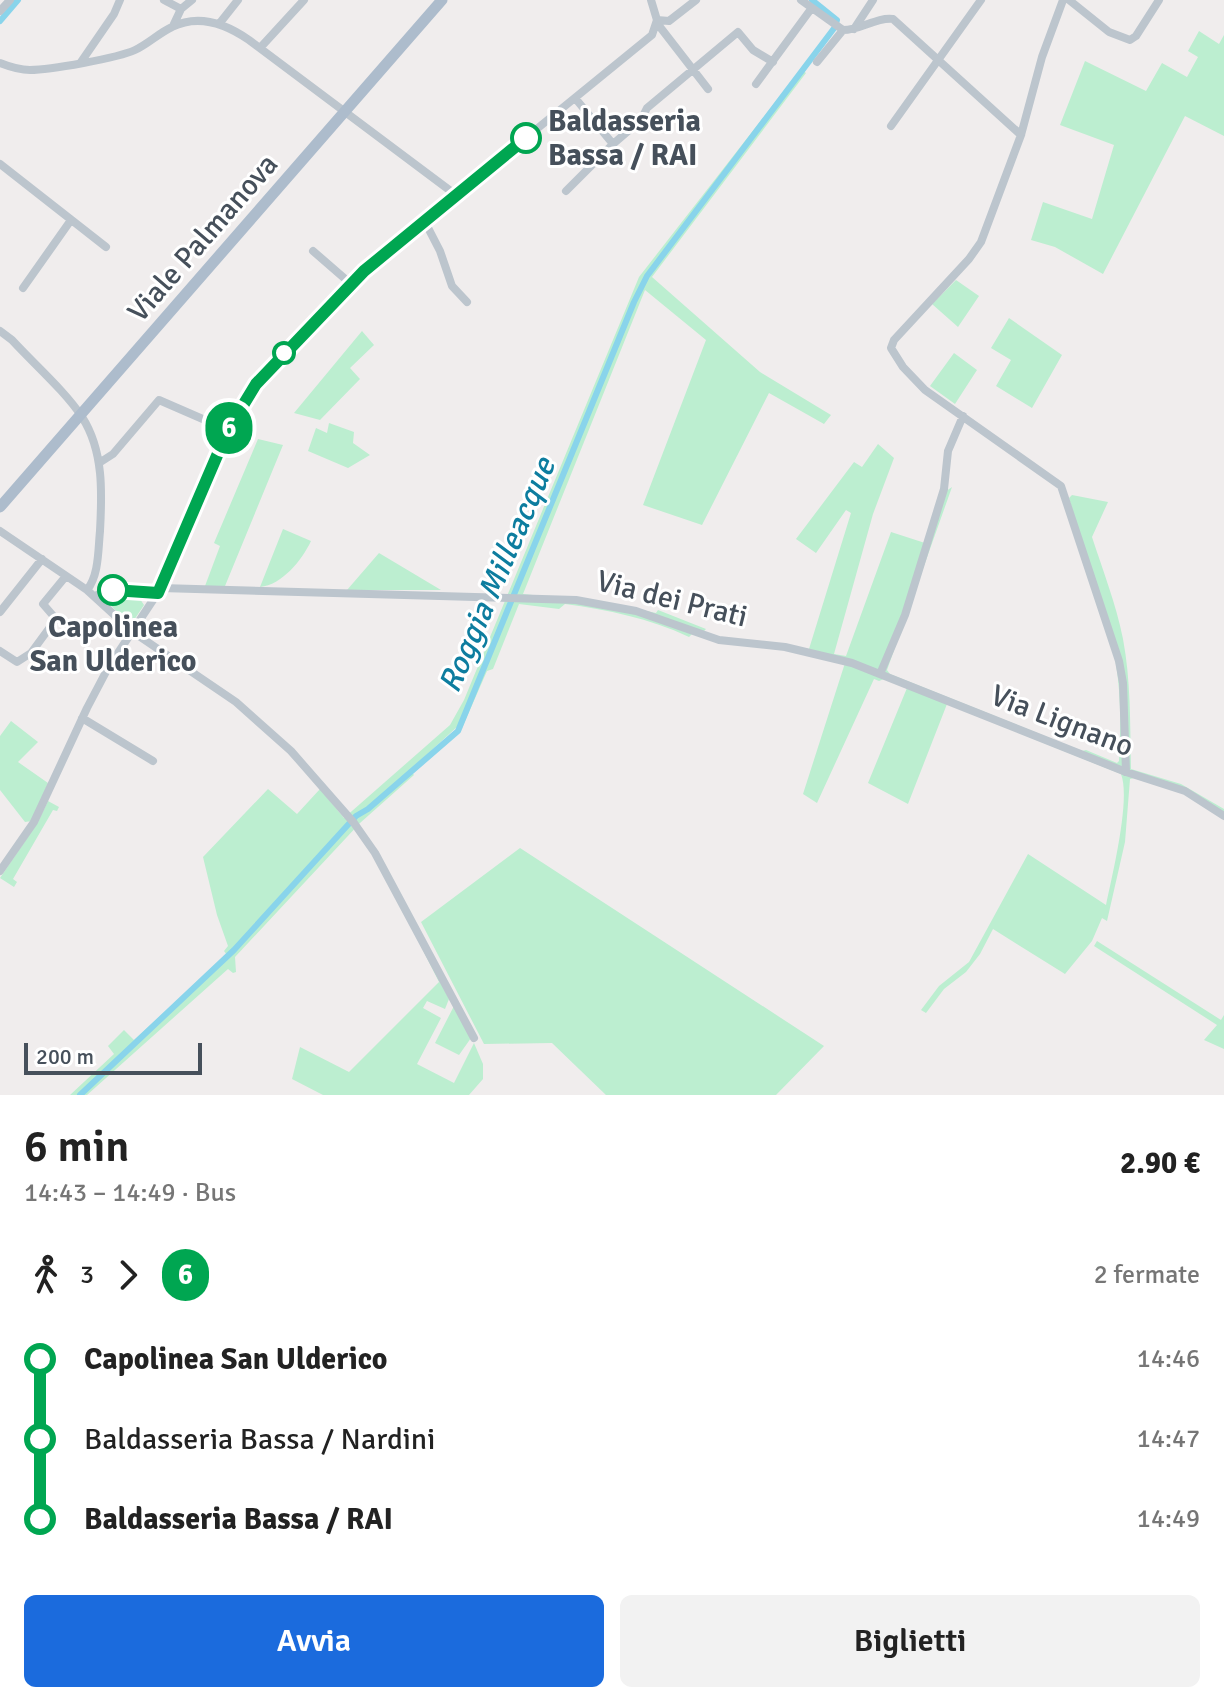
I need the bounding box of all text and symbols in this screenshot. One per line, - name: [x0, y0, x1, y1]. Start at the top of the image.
- place label: Baldasseria Bassa / RAI: [548, 103, 701, 174]
- marker: Baldasseria Bassa / RAI: [511, 123, 541, 153]
- street label: Viale Palmanova: [120, 146, 286, 330]
- unlabelled marker: [273, 342, 295, 364]
- line badge: 6: [203, 402, 255, 454]
- text: 6: [221, 411, 237, 445]
- water label: Roggia Milleacque: [430, 450, 565, 698]
- street label: Via dei Prati: [593, 562, 751, 636]
- marker: Capolinea San Ulderico: [98, 575, 128, 605]
- place label: Capolinea San Ulderico: [30, 609, 196, 680]
- street label: Via Lignano: [985, 677, 1139, 765]
- scale bar: [24, 1039, 202, 1075]
- text: 200 m: [36, 1043, 94, 1070]
- text: 6 min: [24, 1120, 129, 1174]
- text: 2.90 €: [1120, 1145, 1200, 1182]
- text: 14:43 – 14:49 · Bus: [24, 1177, 236, 1209]
- icon: walk: [24, 1253, 68, 1297]
- icon: forward: [106, 1253, 150, 1297]
- text: 6: [178, 1258, 193, 1292]
- text: 3: [80, 1259, 94, 1291]
- text: 2 fermate: [1094, 1259, 1200, 1291]
- text: Capolinea San Ulderico: [84, 1341, 387, 1378]
- text: 14:46: [1137, 1343, 1200, 1375]
- text: Baldasseria Bassa / Nardini: [84, 1421, 435, 1458]
- text: 14:47: [1137, 1423, 1200, 1455]
- text: Baldasseria Bassa / RAI: [84, 1501, 393, 1538]
- text: 14:49: [1137, 1503, 1200, 1535]
- button: Avvia: [24, 1595, 604, 1687]
- button: Biglietti: [620, 1595, 1200, 1687]

